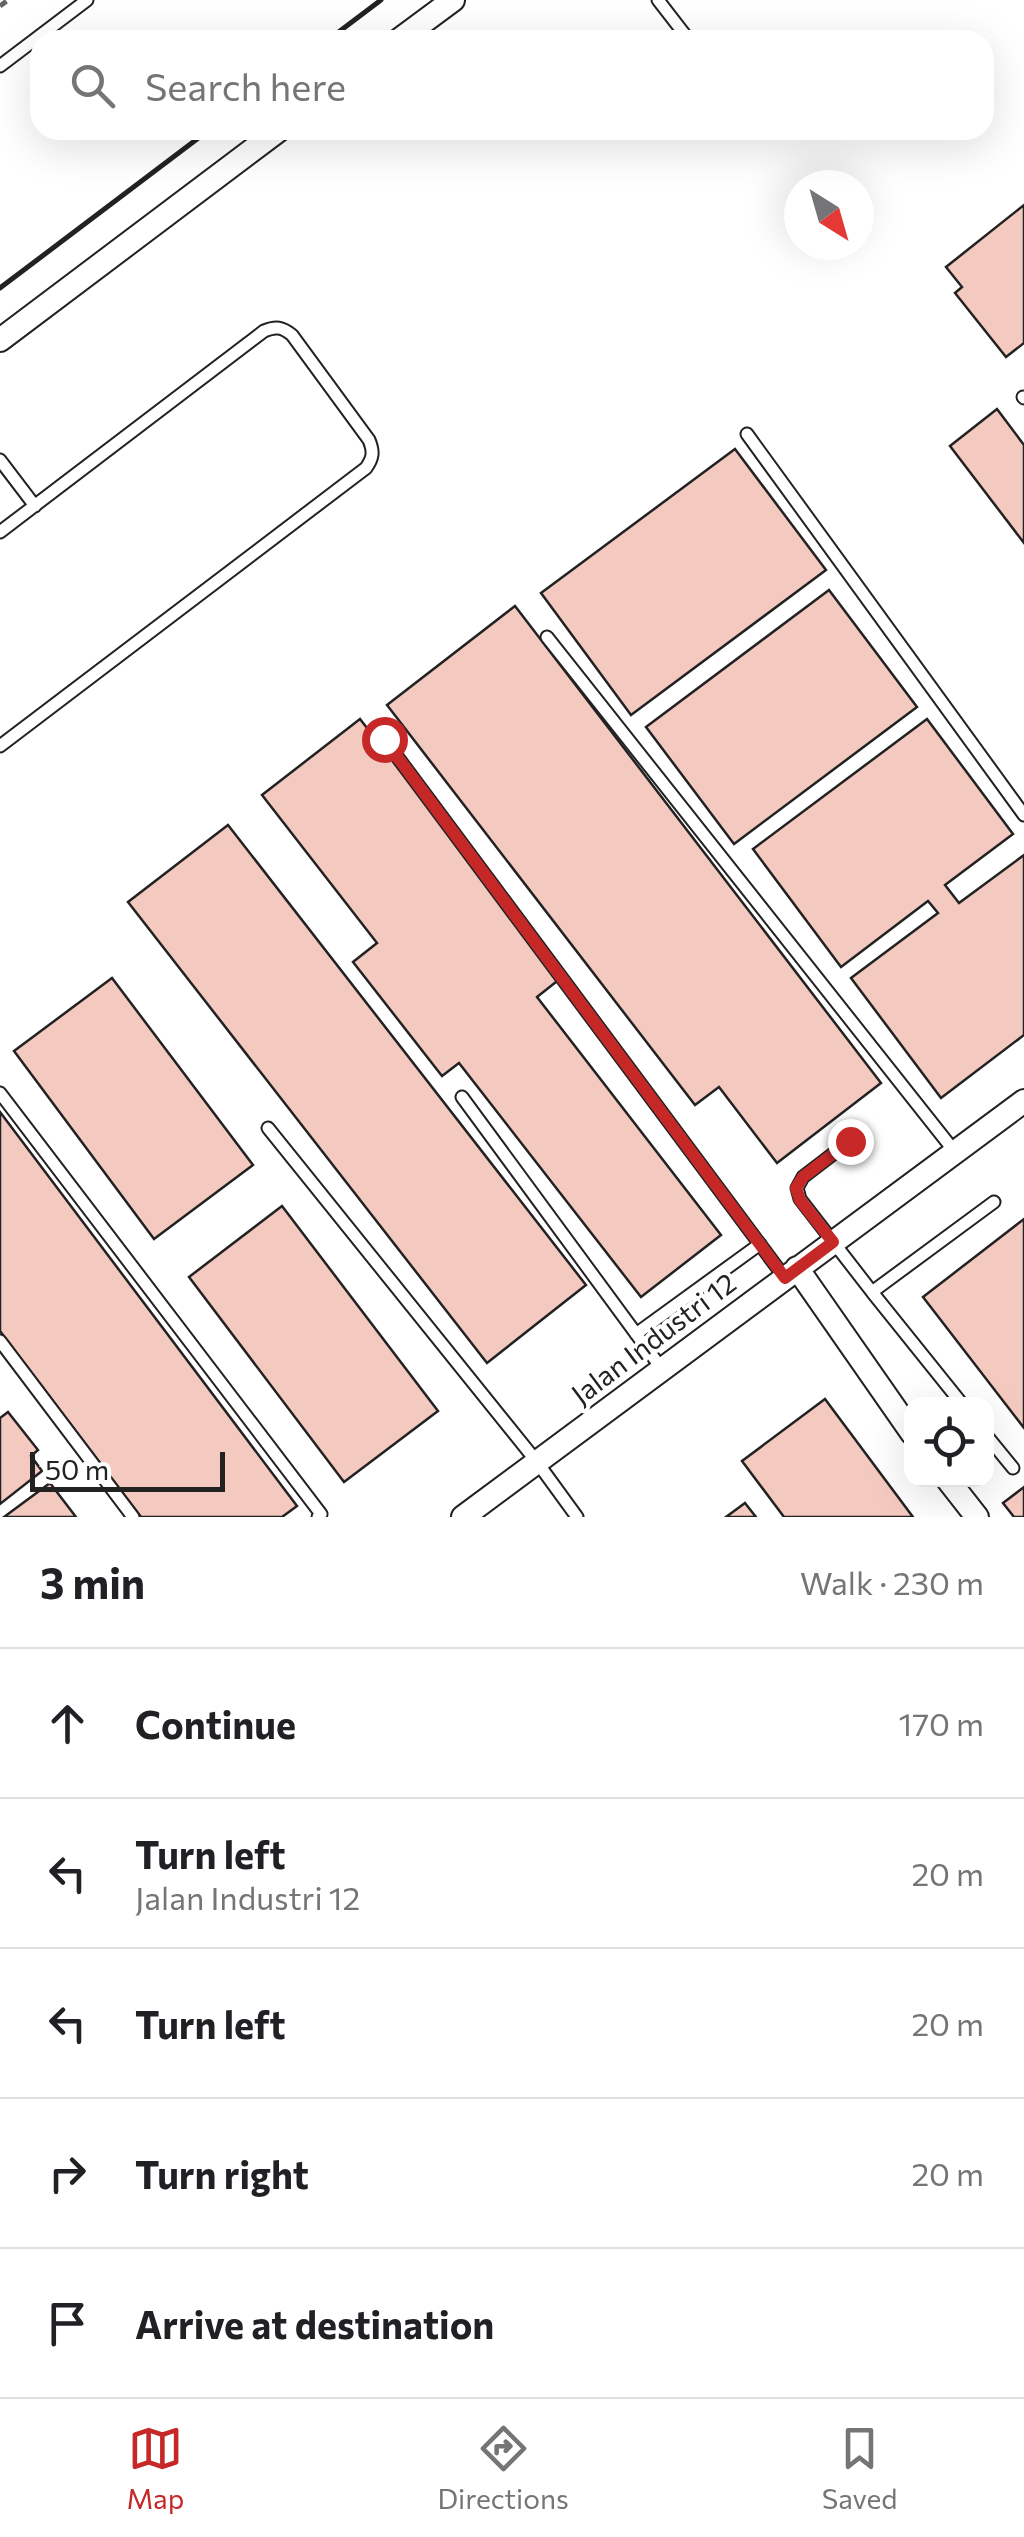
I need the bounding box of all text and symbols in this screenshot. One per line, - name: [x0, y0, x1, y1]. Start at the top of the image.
- search box: [30, 30, 994, 140]
- icon: search: [65, 58, 120, 113]
- text: Search here: [145, 62, 346, 109]
- north arrow: [784, 170, 874, 260]
- route start: [362, 717, 408, 763]
- route end: [828, 1119, 874, 1165]
- street label: Jalan Industri 12: [564, 1265, 742, 1411]
- map controls: [904, 1397, 994, 1487]
- button: locate: [904, 1397, 994, 1487]
- scale bar: [30, 1447, 225, 1492]
- text: 50 m: [45, 1452, 109, 1486]
- text: 3 min: [40, 1556, 145, 1608]
- text: Walk · 230 m: [800, 1562, 984, 1602]
- icon: ahead: [40, 1696, 95, 1751]
- text: Continue: [135, 1700, 296, 1747]
- text: 170 m: [899, 1703, 984, 1743]
- text: Turn left: [135, 1830, 286, 1877]
- icon: left: [40, 1846, 95, 1901]
- text: 20 m: [911, 1853, 984, 1893]
- text: Jalan Industri 12: [135, 1877, 360, 1917]
- icon: left: [40, 1996, 95, 2051]
- text: Turn left: [135, 2000, 286, 2047]
- text: 20 m: [911, 2003, 984, 2043]
- icon: right: [40, 2146, 95, 2201]
- text: Turn right: [135, 2150, 309, 2197]
- text: 20 m: [911, 2153, 984, 2193]
- icon: arrive: [40, 2296, 95, 2351]
- text: Arrive at destination: [135, 2300, 494, 2347]
- tab: Map: [127, 2421, 184, 2515]
- tab: Directions: [437, 2421, 569, 2515]
- tab: Saved: [822, 2421, 897, 2515]

